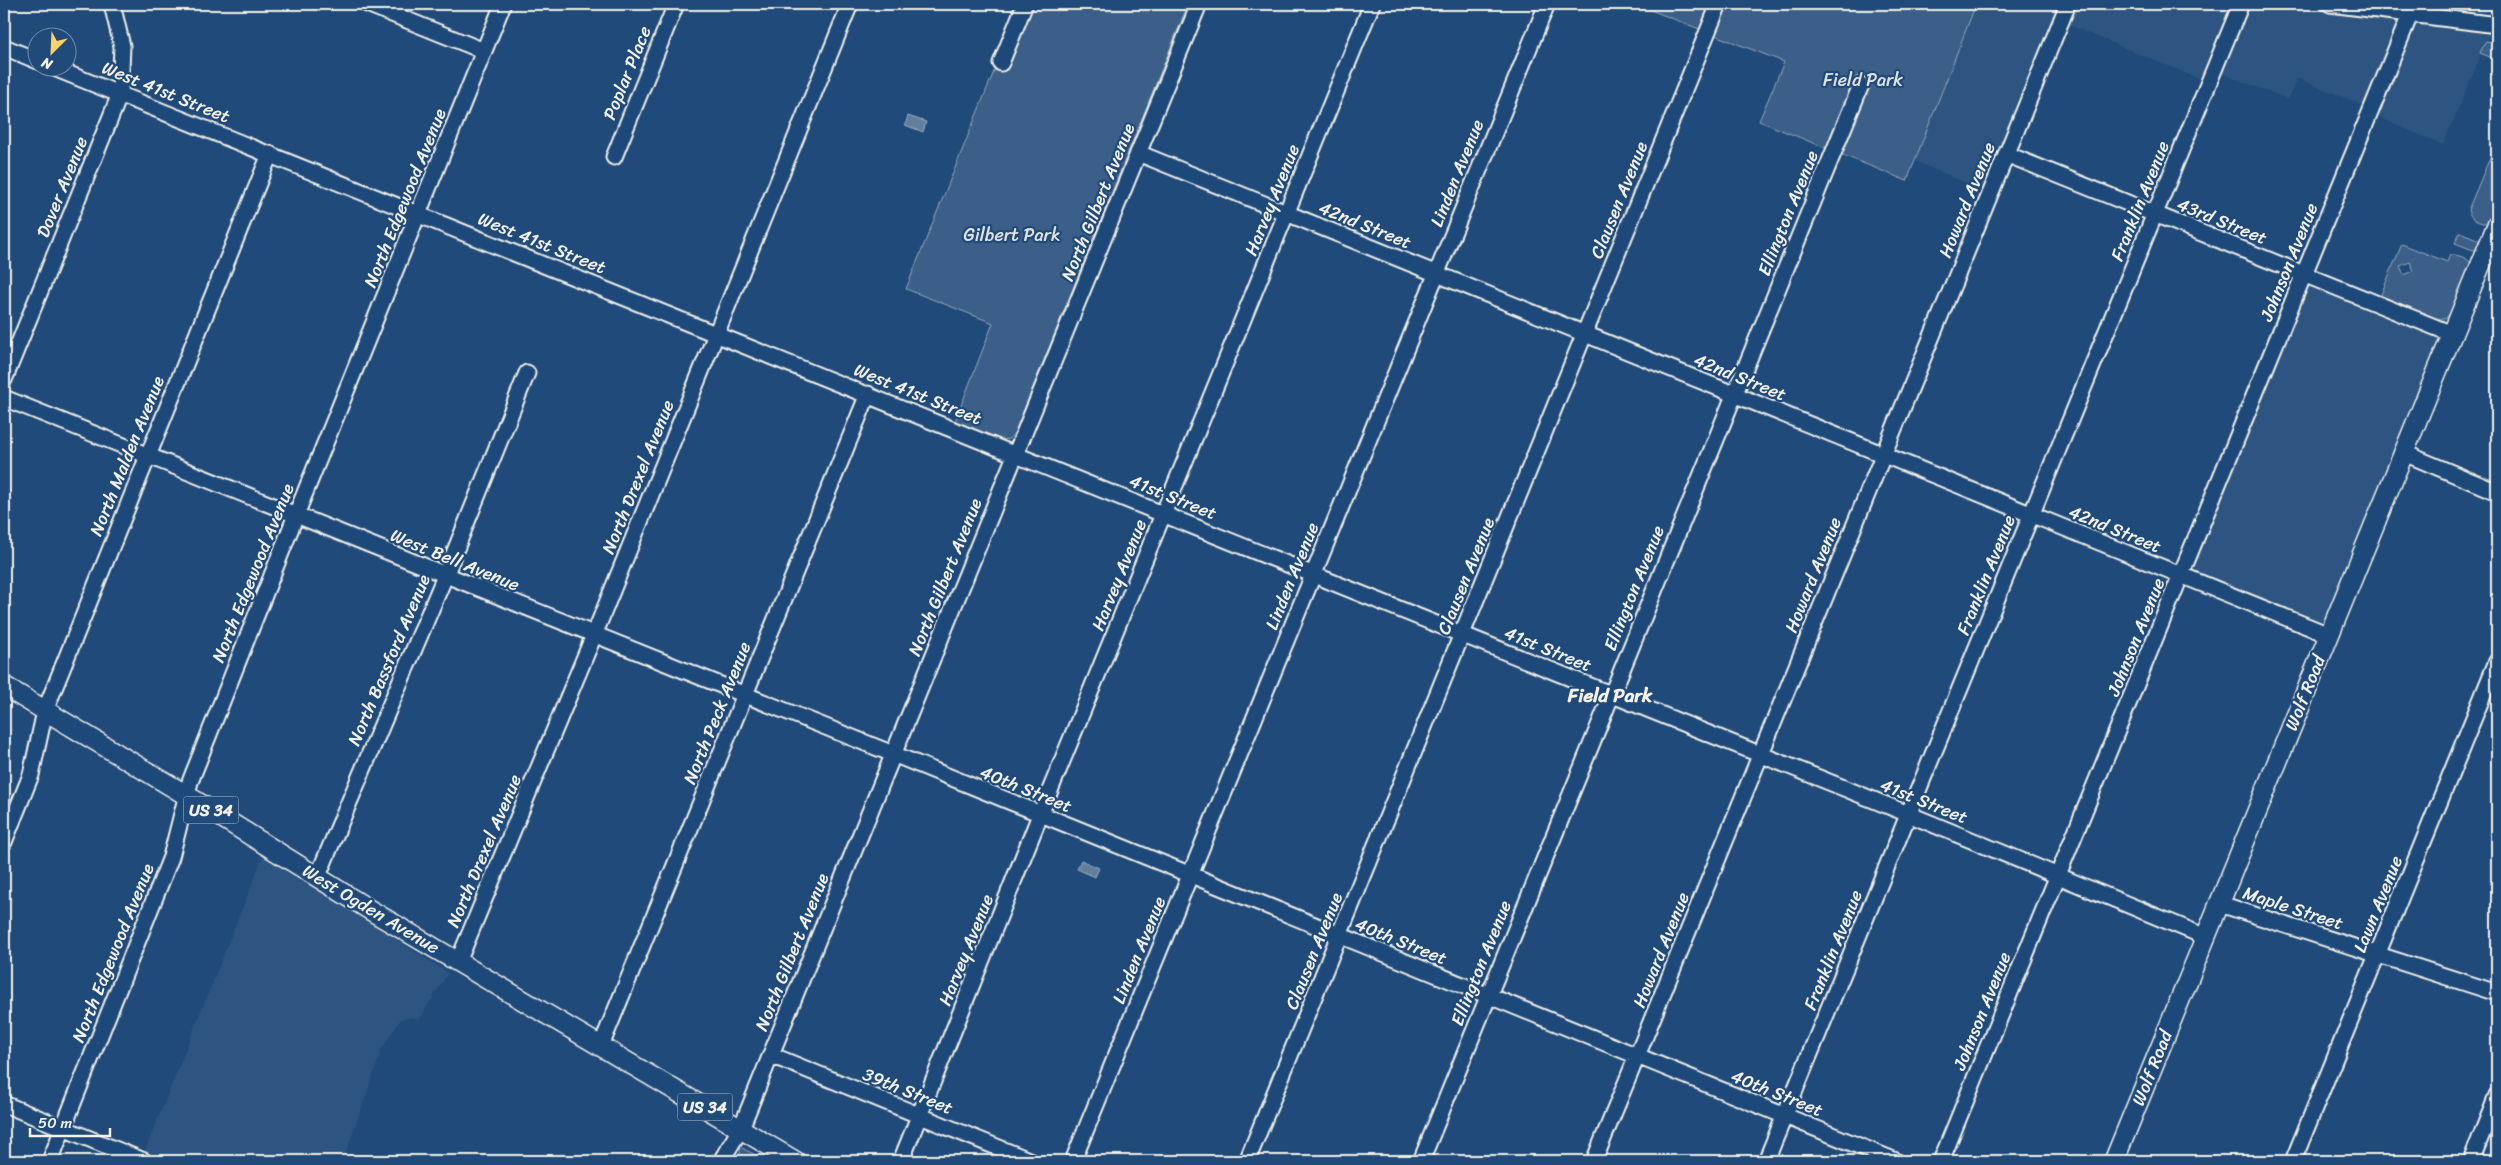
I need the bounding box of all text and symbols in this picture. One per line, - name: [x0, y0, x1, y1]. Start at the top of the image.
- street label: Poplar Place: [594, 21, 660, 125]
- north arrow: [28, 28, 78, 78]
- text: N: [37, 50, 57, 77]
- street label: West 41st Street: [97, 52, 235, 132]
- park label: Field Park: [1823, 64, 1903, 96]
- street label: North Edgewood Avenue: [354, 103, 456, 293]
- street label: Linden Avenue: [1421, 114, 1493, 232]
- street label: North Gilbert Avenue: [1052, 118, 1144, 286]
- street label: Dover Avenue: [27, 131, 97, 243]
- street label: Clausen Avenue: [1581, 136, 1657, 263]
- street label: Franklin Avenue: [2101, 136, 2179, 266]
- street label: Howard Avenue: [1929, 137, 2005, 263]
- street label: Harvey Avenue: [1235, 139, 1309, 261]
- street label: Ellington Avenue: [1748, 145, 1828, 281]
- street label: 43rd Street: [2172, 188, 2272, 254]
- street label: 42nd Street: [1314, 192, 1416, 258]
- street label: Johnson Avenue: [2250, 198, 2327, 327]
- street label: West 41st Street: [473, 203, 611, 283]
- park label: Gilbert Park: [963, 219, 1061, 251]
- street label: 42nd Street: [1689, 344, 1791, 410]
- street label: West 41st Street: [849, 354, 987, 434]
- street label: North Malden Avenue: [80, 371, 174, 541]
- street label: North Drexel Avenue: [592, 395, 684, 559]
- street label: 41st Street: [1124, 465, 1222, 529]
- street label: North Edgewood Avenue: [202, 478, 304, 668]
- street label: North Gilbert Avenue: [899, 493, 991, 661]
- street label: 42nd Street: [2064, 496, 2166, 562]
- street label: Franklin Avenue: [1947, 510, 2025, 640]
- street label: Clausen Avenue: [1428, 512, 1504, 639]
- street label: Howard Avenue: [1775, 512, 1851, 638]
- street label: Harvey Avenue: [1082, 514, 1156, 636]
- street label: Linden Avenue: [1256, 517, 1328, 635]
- street label: West Bell Avenue: [385, 519, 525, 601]
- street label: Ellington Avenue: [1594, 520, 1674, 656]
- street label: North Bassford Avenue: [338, 569, 440, 751]
- street label: Johnson Avenue: [2097, 573, 2174, 702]
- street label: 41st Street: [1499, 617, 1597, 681]
- street label: North Peck Avenue: [674, 637, 760, 789]
- street label: Wolf Road: [2275, 649, 2335, 736]
- district label: Field Park: [1567, 679, 1653, 712]
- street label: 40th Street: [975, 756, 1077, 822]
- street label: North Drexel Avenue: [437, 769, 531, 933]
- street label: 41st Street: [1875, 769, 1973, 833]
- road number: US 34: [184, 796, 238, 824]
- street label: Lawn Avenue: [2344, 851, 2412, 957]
- street label: West Ogden Avenue: [296, 855, 446, 963]
- street label: North Edgewood Avenue: [62, 858, 164, 1048]
- street label: North Gilbert Avenue: [746, 868, 838, 1036]
- street label: Maple Street: [2239, 877, 2348, 939]
- street label: Franklin Avenue: [1794, 885, 1872, 1015]
- street label: Clausen Avenue: [1276, 887, 1352, 1014]
- street label: Howard Avenue: [1623, 887, 1699, 1013]
- street label: Harvey Avenue: [929, 889, 1003, 1011]
- street label: Linden Avenue: [1103, 891, 1175, 1009]
- street label: Ellington Avenue: [1441, 895, 1521, 1031]
- street label: 40th Street: [1350, 908, 1452, 974]
- street label: Johnson Avenue: [1943, 947, 2020, 1076]
- street label: Wolf Road: [2122, 1024, 2182, 1111]
- street label: 39th Street: [858, 1058, 958, 1124]
- street label: 40th Street: [1726, 1060, 1828, 1126]
- road number: US 34: [678, 1094, 732, 1120]
- scale bar: [30, 1105, 110, 1137]
- text: 50 m: [38, 1110, 73, 1136]

